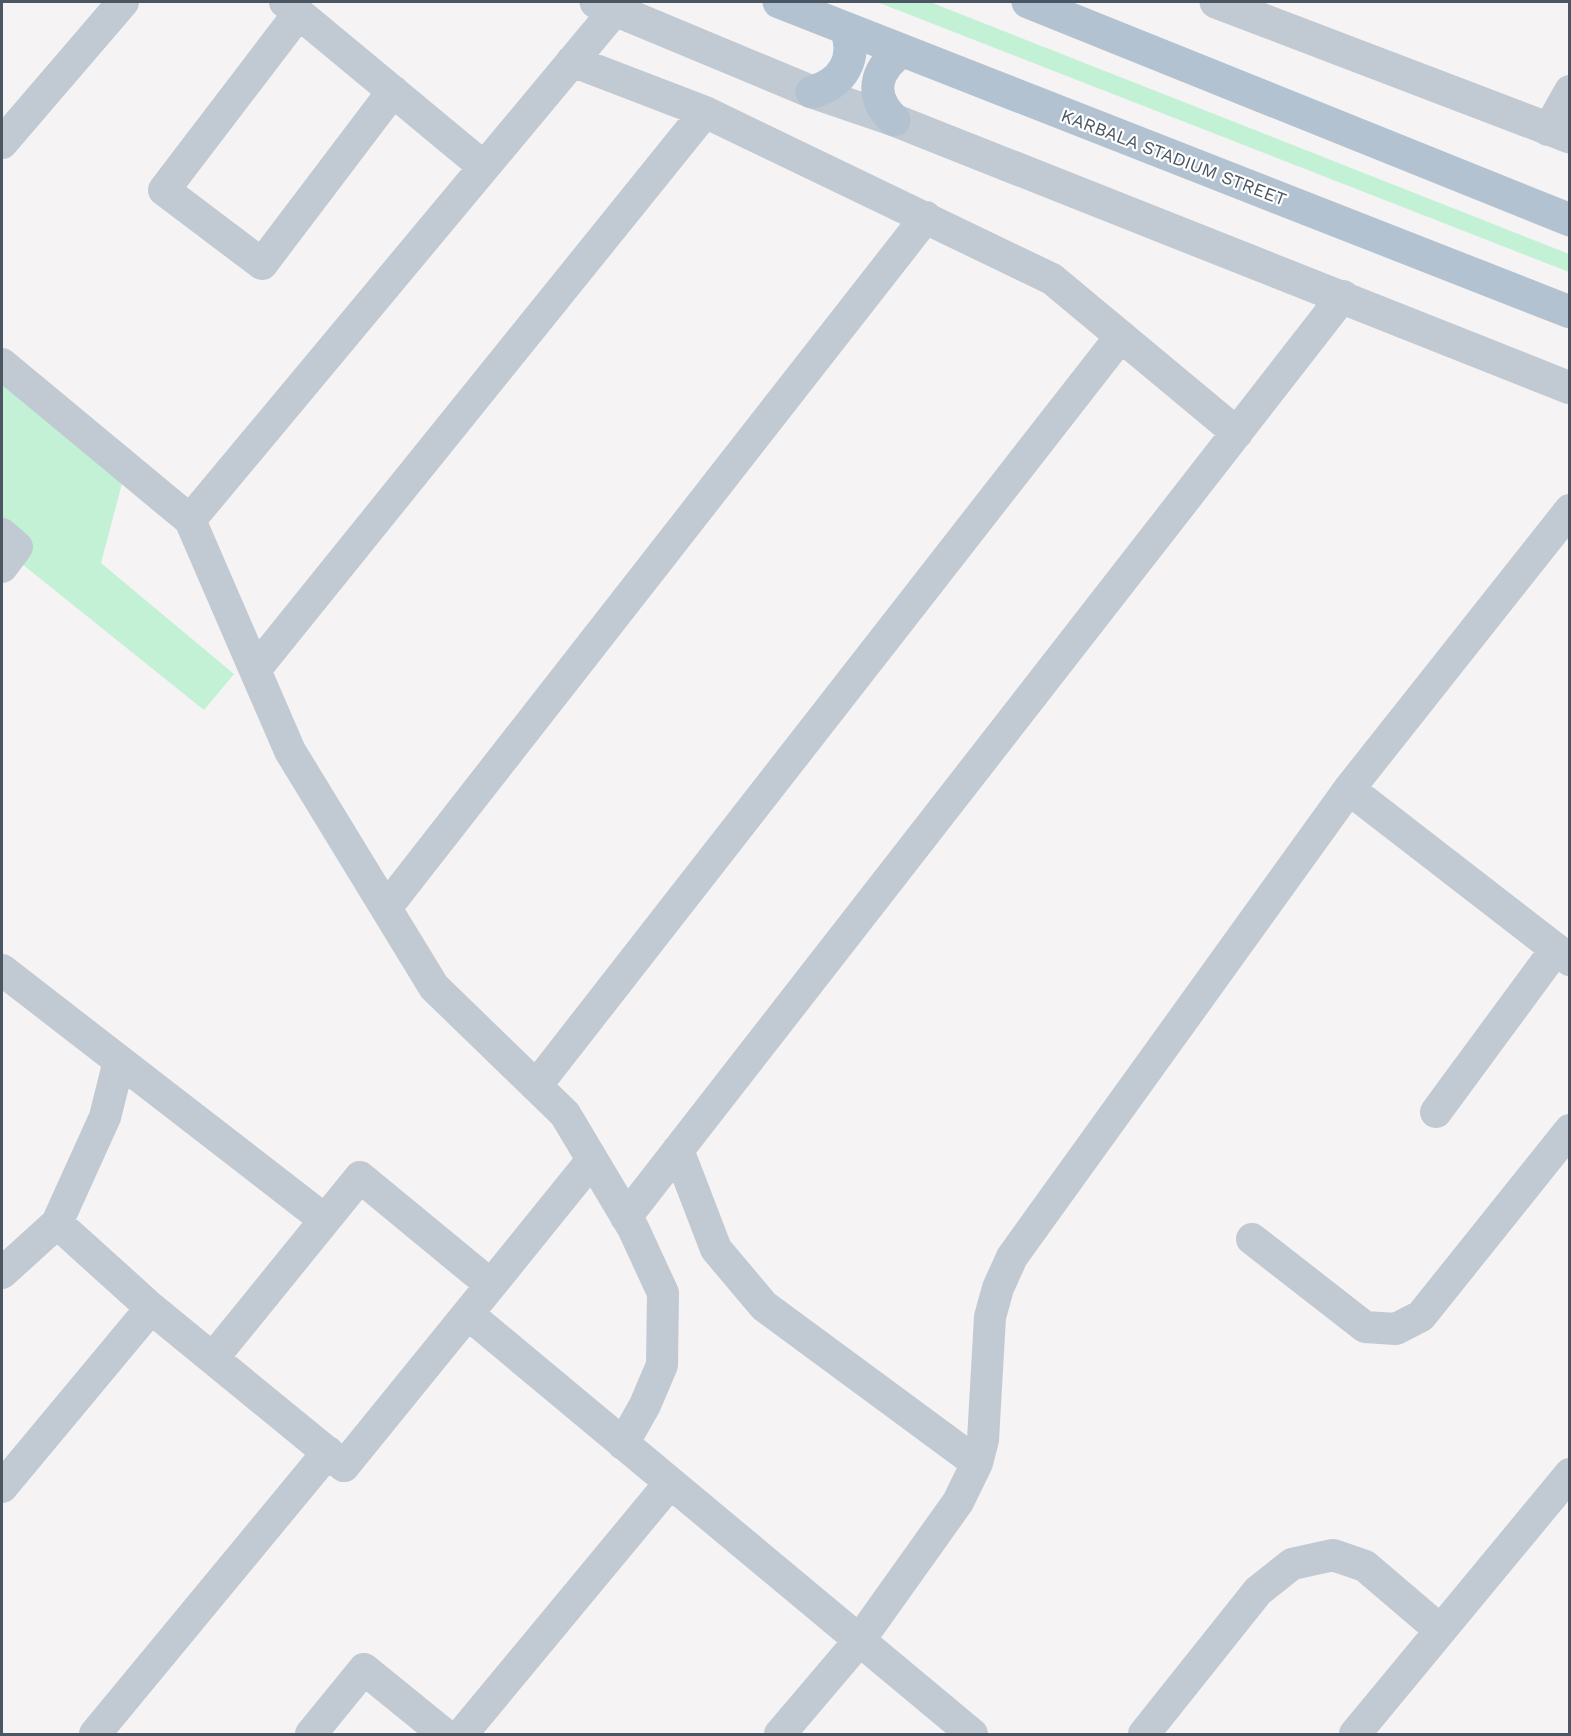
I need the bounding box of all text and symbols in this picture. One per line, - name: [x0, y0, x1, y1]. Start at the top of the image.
- street label: KARBALA STADIUM STREET: [1058, 104, 1290, 210]

